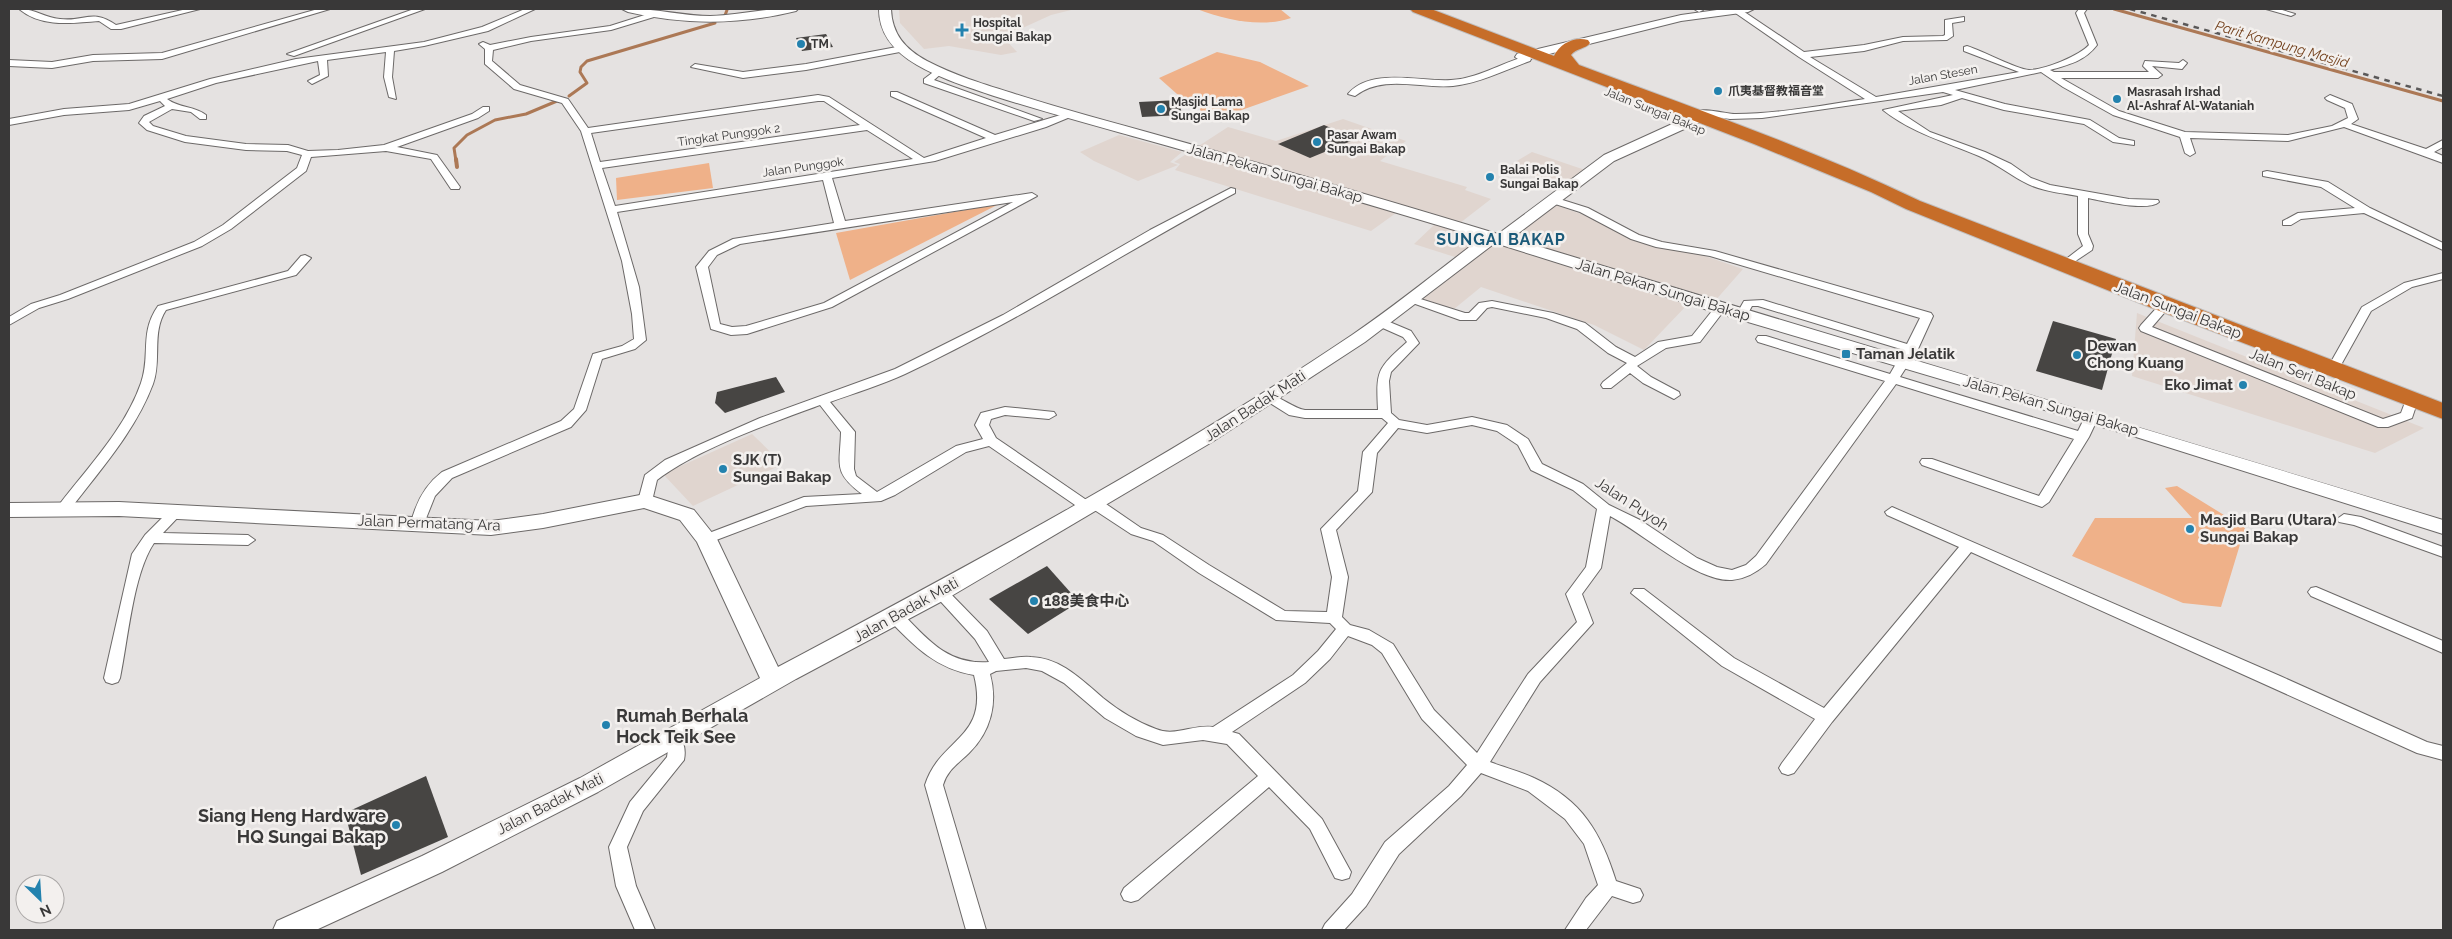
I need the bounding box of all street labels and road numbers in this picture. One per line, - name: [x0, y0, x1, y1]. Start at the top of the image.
- street label: Jalan Stesen: [1907, 62, 1979, 88]
- street label: Jalan Sungai Bakap: [1602, 84, 1708, 138]
- street label: Tingkat Punggok 2: [677, 121, 781, 149]
- street label: Jalan Pekan Sungai Bakap: [1185, 139, 1365, 207]
- street label: Jalan Punggok: [761, 154, 845, 180]
- street label: Jalan Pekan Sungai Bakap: [1574, 255, 1752, 325]
- street label: Jalan Sungai Bakap: [2112, 277, 2244, 343]
- street label: Jalan Seri Bakap: [2247, 344, 2359, 404]
- street label: Jalan Badak Mati: [1201, 367, 1309, 445]
- street label: Jalan Pekan Sungai Bakap: [1961, 372, 2141, 440]
- street label: Jalan Puyoh: [1592, 474, 1672, 534]
- street label: Jalan Permatang Ara: [357, 512, 501, 534]
- street label: Jalan Badak Mati: [850, 574, 962, 646]
- street label: Jalan Badak Mati: [494, 769, 606, 839]

